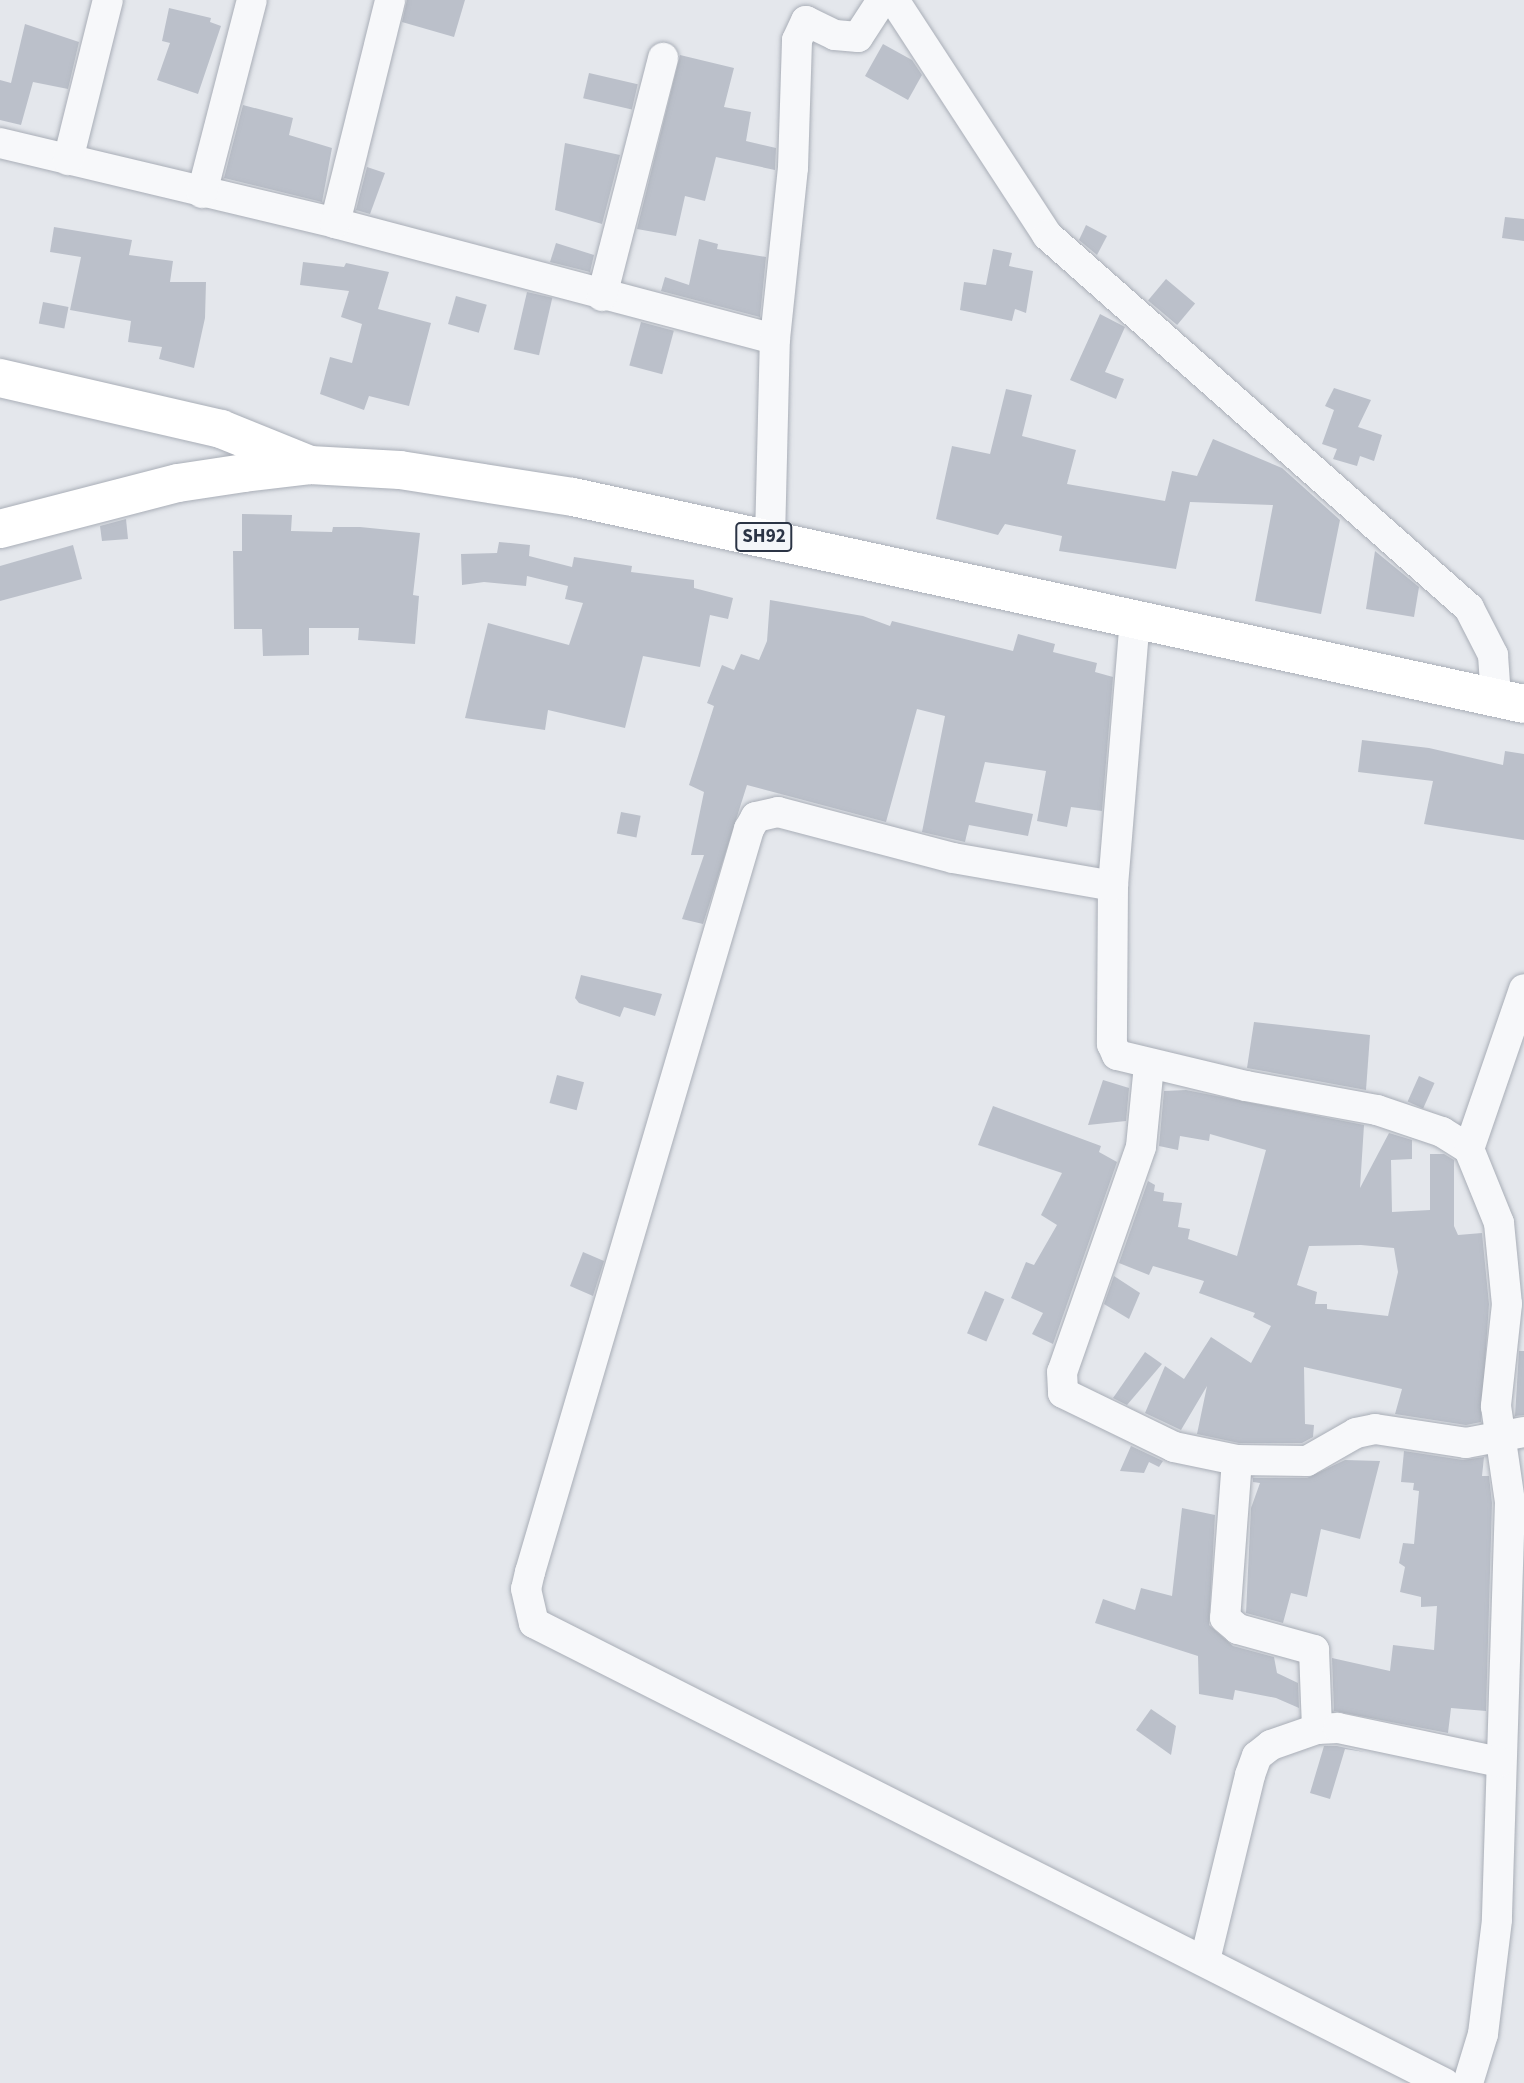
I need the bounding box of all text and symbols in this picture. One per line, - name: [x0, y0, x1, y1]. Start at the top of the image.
- road number: SH92: [734, 522, 794, 552]

